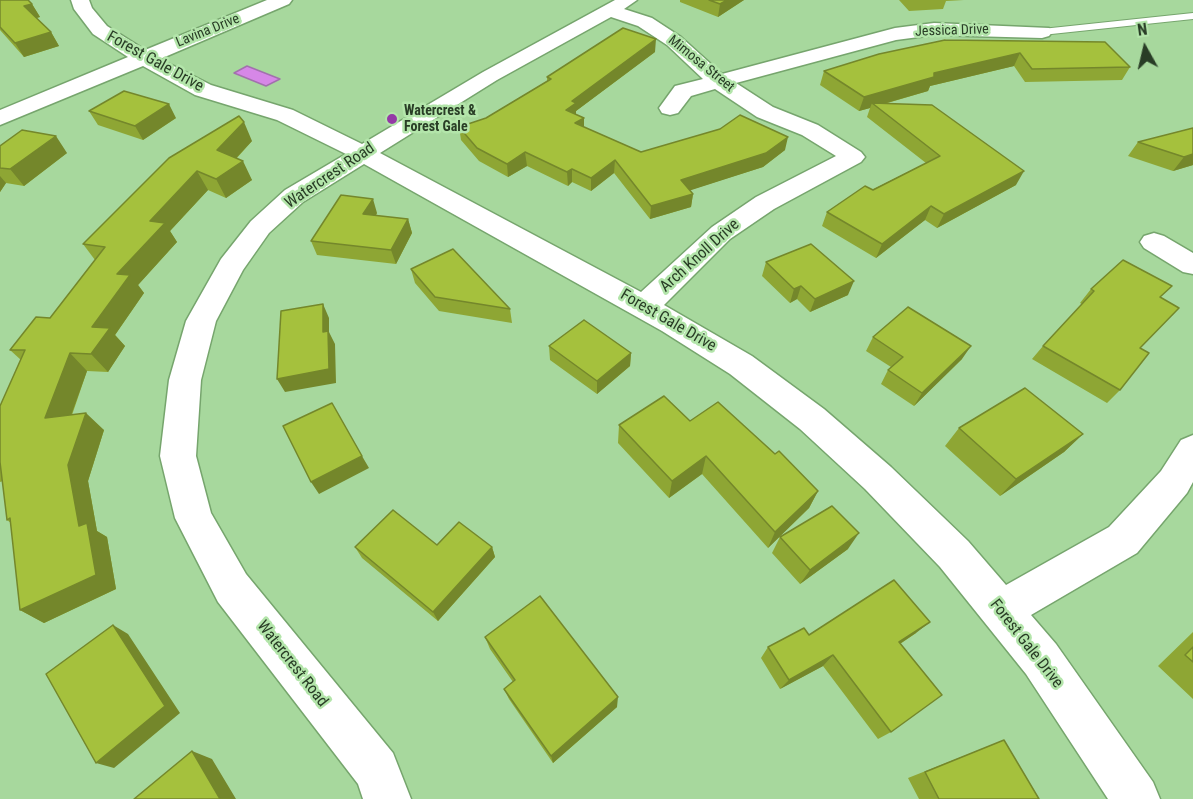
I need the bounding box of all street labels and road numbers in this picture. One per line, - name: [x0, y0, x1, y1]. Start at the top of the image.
- street label: Lavina Drive: [174, 11, 242, 51]
- street label: Jessica Drive: [915, 21, 989, 41]
- street label: Forest Gale Drive: [103, 28, 207, 96]
- street label: Mimosa Street: [664, 32, 738, 96]
- street label: Watercrest Road: [282, 139, 378, 213]
- street label: Arch Knoll Drive: [656, 215, 744, 297]
- street label: Forest Gale Drive: [617, 286, 719, 356]
- street label: Forest Gale Drive: [985, 596, 1067, 692]
- street label: Watercrest Road: [252, 617, 332, 711]

